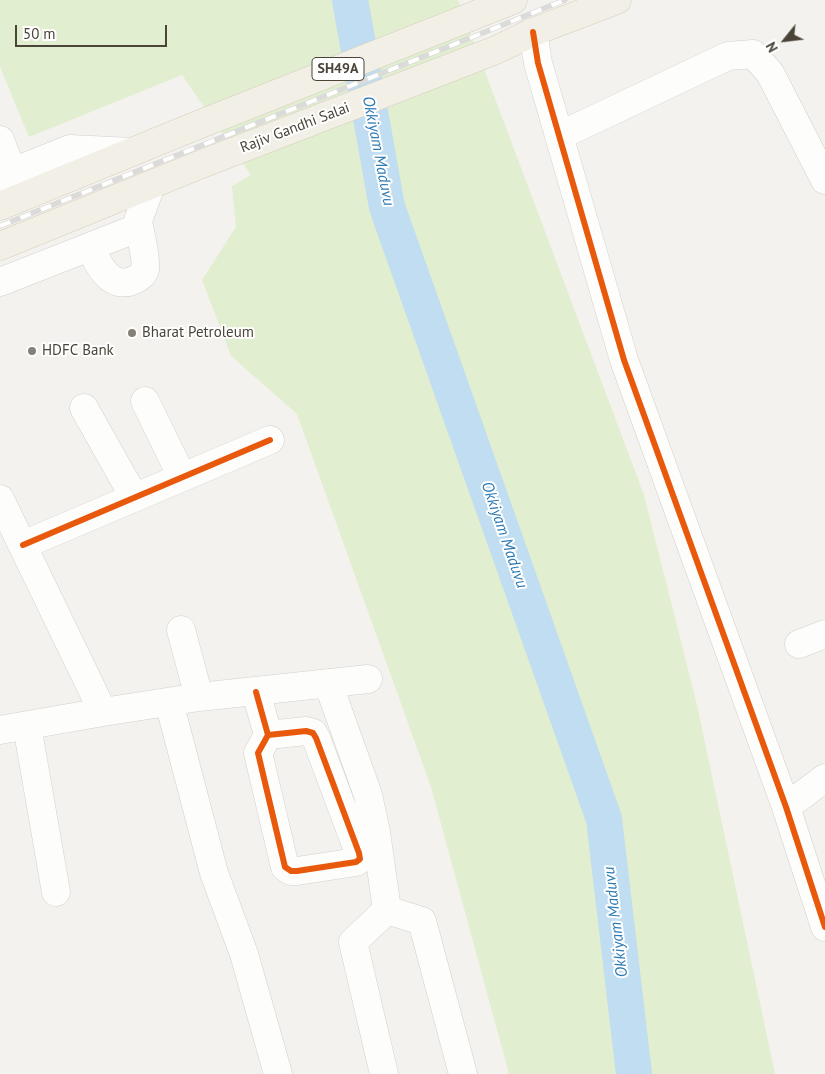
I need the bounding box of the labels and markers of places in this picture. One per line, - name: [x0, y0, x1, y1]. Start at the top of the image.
- place label: Bharat Petroleum: [142, 324, 254, 342]
- marker: Bharat Petroleum: [126, 327, 138, 339]
- place label: HDFC Bank: [42, 342, 114, 360]
- marker: HDFC Bank: [26, 345, 38, 357]

